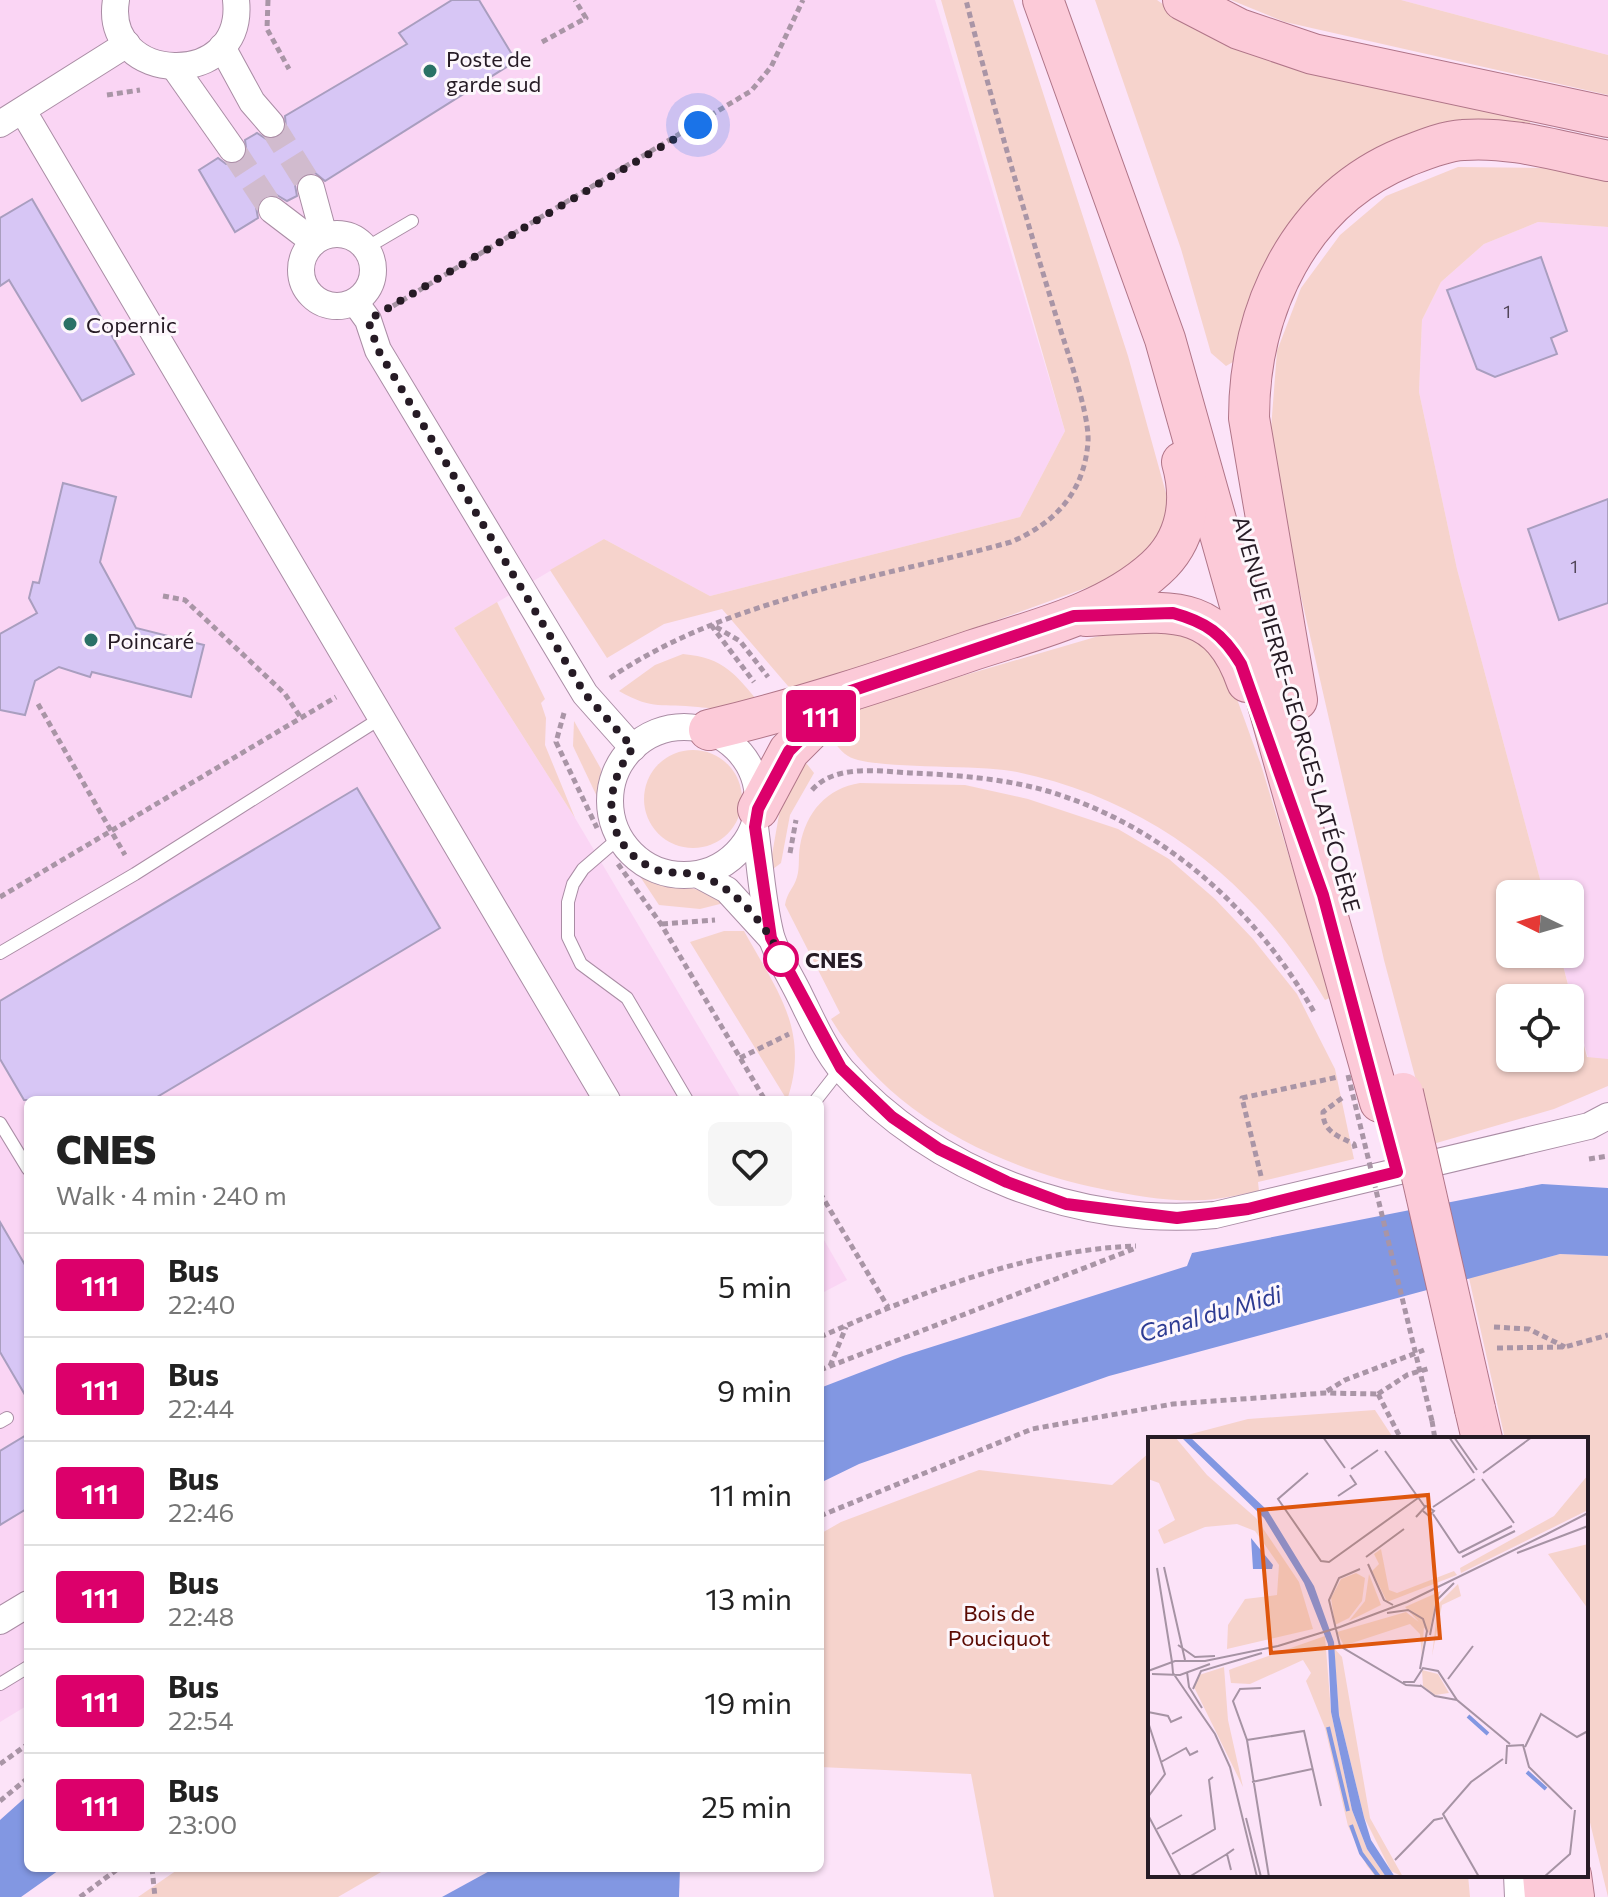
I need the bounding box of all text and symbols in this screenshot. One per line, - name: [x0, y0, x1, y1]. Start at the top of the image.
- place label: Poste de garde sud: [446, 45, 541, 97]
- marker: Poste de garde sud: [421, 62, 439, 80]
- your location: [678, 105, 718, 145]
- house number: 1: [1503, 300, 1511, 322]
- place label: Copernic: [86, 311, 177, 338]
- marker: Copernic: [61, 315, 79, 333]
- street label: AVENUE PIERRE-GEORGES LATÉCOÈRE: [1227, 513, 1367, 915]
- house number: 1: [1570, 555, 1578, 577]
- place label: Poincaré: [107, 627, 194, 654]
- marker: Poincaré: [82, 631, 100, 649]
- line badge: 111: [775, 690, 867, 742]
- text: 111: [802, 699, 840, 733]
- north arrow: [1496, 880, 1584, 968]
- map controls: [1496, 880, 1584, 1072]
- marker: CNES: [764, 942, 798, 976]
- place label: CNES: [805, 946, 863, 973]
- button: locate: [1496, 984, 1584, 1072]
- button: heart: [708, 1122, 792, 1206]
- text: CNES: [56, 1125, 156, 1172]
- text: Walk · 4 min · 240 m: [56, 1179, 287, 1210]
- text: Bus: [168, 1251, 219, 1288]
- text: 5 min: [718, 1267, 792, 1304]
- text: 111: [81, 1268, 119, 1302]
- water label: Canal du Midi: [1135, 1279, 1285, 1347]
- text: 22:40: [168, 1288, 236, 1319]
- text: Bus: [168, 1355, 219, 1392]
- text: 9 min: [717, 1371, 792, 1408]
- text: 111: [81, 1372, 119, 1406]
- text: 22:44: [168, 1392, 234, 1423]
- inset map: [1148, 1437, 1588, 1877]
- text: Bus: [168, 1459, 219, 1496]
- text: 11 min: [710, 1475, 792, 1512]
- text: 111: [81, 1476, 119, 1510]
- text: 22:46: [168, 1496, 234, 1527]
- text: Bus: [168, 1563, 219, 1600]
- text: 13 min: [705, 1579, 792, 1616]
- text: 111: [81, 1580, 119, 1614]
- park label: Bois de Pouciquot: [948, 1599, 1050, 1651]
- text: 22:48: [168, 1600, 234, 1631]
- text: Bus: [168, 1667, 219, 1704]
- text: 19 min: [704, 1683, 792, 1720]
- text: 111: [81, 1684, 119, 1718]
- text: 22:54: [168, 1704, 234, 1735]
- text: Bus: [168, 1771, 219, 1808]
- text: 25 min: [701, 1787, 792, 1824]
- text: 111: [81, 1788, 119, 1822]
- text: 23:00: [168, 1808, 237, 1839]

